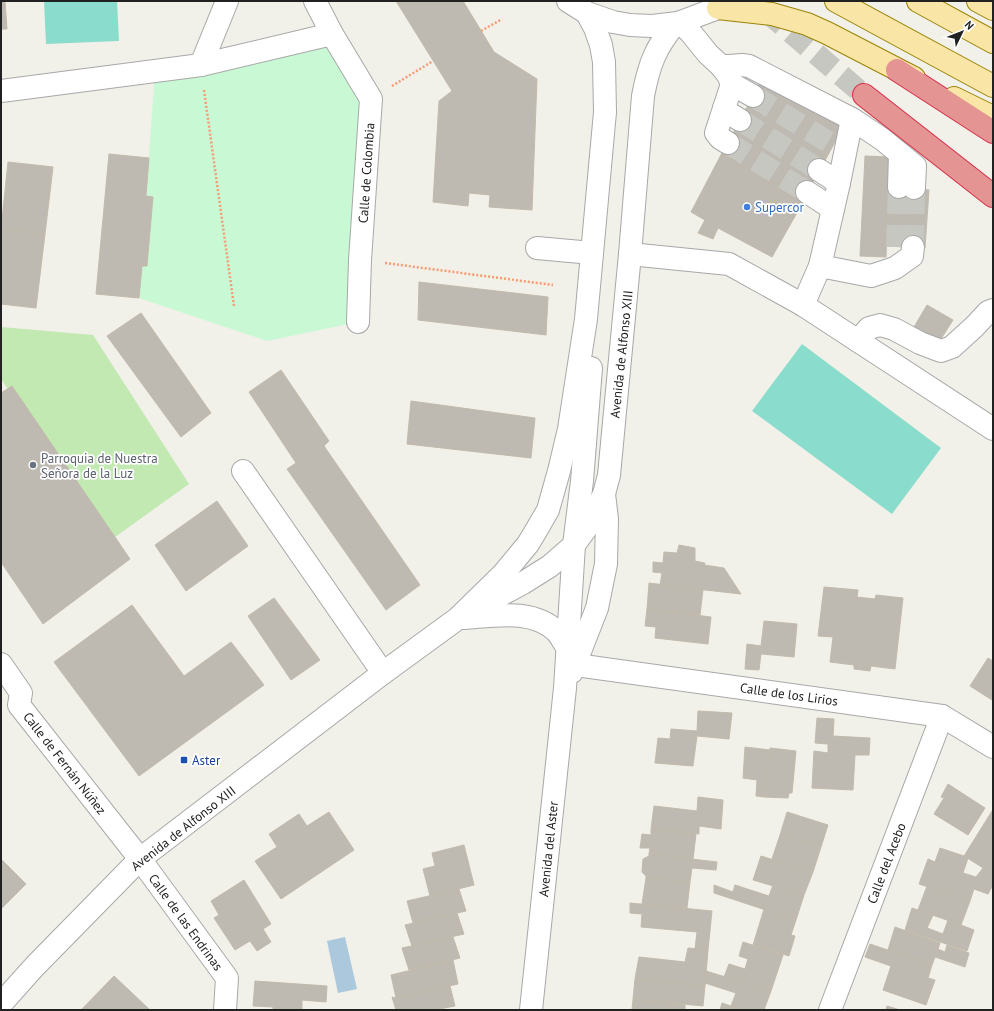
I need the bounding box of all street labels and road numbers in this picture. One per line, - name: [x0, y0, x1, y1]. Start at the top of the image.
- street label: Calle de Colombia: [355, 122, 378, 224]
- street label: Avenida de Alfonso XIII: [606, 289, 637, 419]
- street label: Calle de los Lirios: [739, 679, 839, 710]
- street label: Calle de Fernán Núñez: [19, 709, 110, 818]
- street label: Avenida de Alfonso XIII: [127, 782, 239, 875]
- street label: Avenida del Aster: [535, 800, 562, 898]
- street label: Calle del Acebo: [863, 820, 910, 906]
- street label: Calle de las Endrinas: [145, 871, 226, 974]

